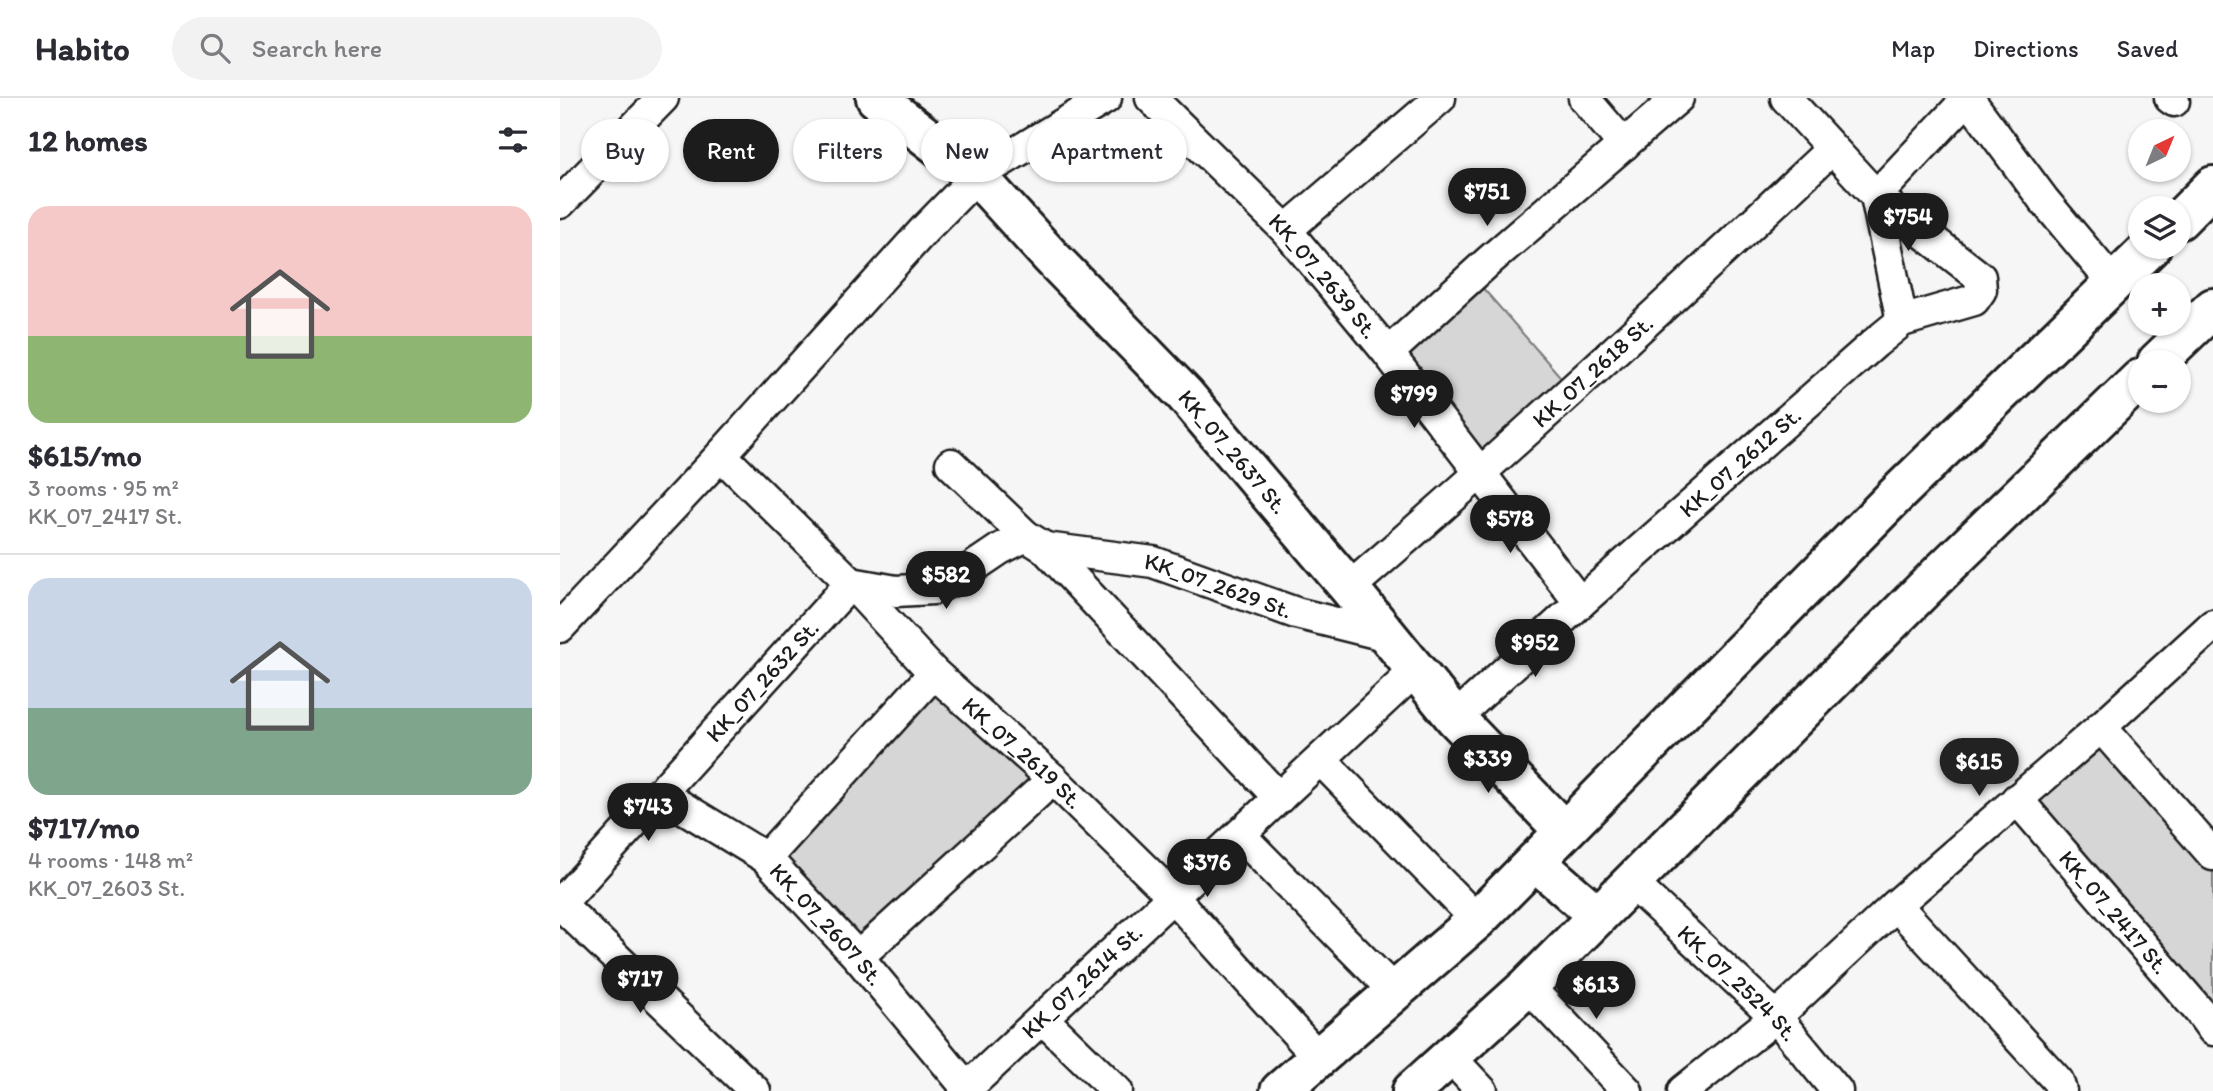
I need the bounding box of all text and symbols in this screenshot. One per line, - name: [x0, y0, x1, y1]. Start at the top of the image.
- search box: [172, 17, 662, 80]
- text: Habito: [35, 29, 130, 68]
- icon: search: [196, 29, 234, 67]
- text: Search here: [252, 32, 382, 64]
- text: Map: [1891, 34, 1935, 63]
- text: Directions: [1973, 34, 2079, 63]
- text: Saved: [2117, 34, 2178, 63]
- chip: Buy: [581, 119, 669, 182]
- chip: Rent: [683, 119, 779, 182]
- chip: Filters: [793, 119, 907, 182]
- chip: New: [921, 119, 1013, 182]
- chip: Apartment: [1027, 119, 1187, 182]
- north arrow: [2128, 119, 2191, 182]
- map controls: [2128, 119, 2191, 413]
- icon: filters: [494, 121, 532, 159]
- text: 12 homes: [28, 122, 148, 159]
- pin: $751: [1446, 169, 1528, 228]
- text: $751: [1464, 177, 1510, 205]
- pin: $754: [1867, 194, 1949, 253]
- button: layers: [2128, 196, 2191, 259]
- text: $754: [1884, 202, 1932, 230]
- street label: KK_07_2639 St.: [1263, 207, 1384, 344]
- icon: home: [217, 251, 343, 377]
- button: +: [2128, 273, 2191, 336]
- street label: KK_07_2618 St.: [1526, 309, 1659, 433]
- button: −: [2128, 350, 2191, 413]
- pin: $799: [1373, 370, 1455, 430]
- text: $799: [1390, 379, 1438, 407]
- street label: KK_07_2637 St.: [1172, 384, 1294, 520]
- street label: KK_07_2612 St.: [1673, 401, 1807, 523]
- text: $615/mo: [28, 437, 142, 474]
- text: 3 rooms · 95 m²: [28, 474, 179, 502]
- pin: $578: [1469, 496, 1551, 555]
- text: KK_07_2417 St.: [28, 502, 182, 530]
- text: $578: [1486, 504, 1534, 532]
- street label: KK_07_2629 St.: [1143, 547, 1296, 624]
- pin: $582: [905, 552, 987, 611]
- text: $582: [922, 560, 970, 588]
- street label: KK_07_2632 St.: [700, 614, 825, 748]
- pin: $952: [1494, 620, 1576, 679]
- icon: home: [217, 623, 343, 749]
- text: $952: [1511, 628, 1559, 656]
- street label: KK_07_2619 St.: [956, 691, 1089, 814]
- pin: $339: [1447, 736, 1529, 795]
- pin: $615: [1938, 738, 2020, 798]
- text: $339: [1464, 744, 1512, 772]
- text: $615: [1956, 747, 2002, 775]
- pin: $743: [607, 784, 689, 843]
- text: $743: [623, 792, 673, 820]
- text: $717/mo: [28, 809, 140, 846]
- pin: $376: [1166, 840, 1248, 899]
- street label: KK_07_2417 St.: [2053, 844, 2175, 980]
- text: 4 rooms · 148 m²: [28, 846, 193, 874]
- text: $376: [1183, 848, 1231, 876]
- street label: KK_07_2607 St.: [764, 857, 890, 991]
- text: KK_07_2603 St.: [28, 874, 185, 902]
- street label: KK_07_2614 St.: [1016, 918, 1148, 1044]
- street label: KK_07_2524 St.: [1672, 919, 1804, 1047]
- pin: $717: [599, 956, 681, 1015]
- pin: $613: [1555, 962, 1637, 1021]
- text: $717: [617, 964, 663, 992]
- text: $613: [1572, 970, 1620, 998]

